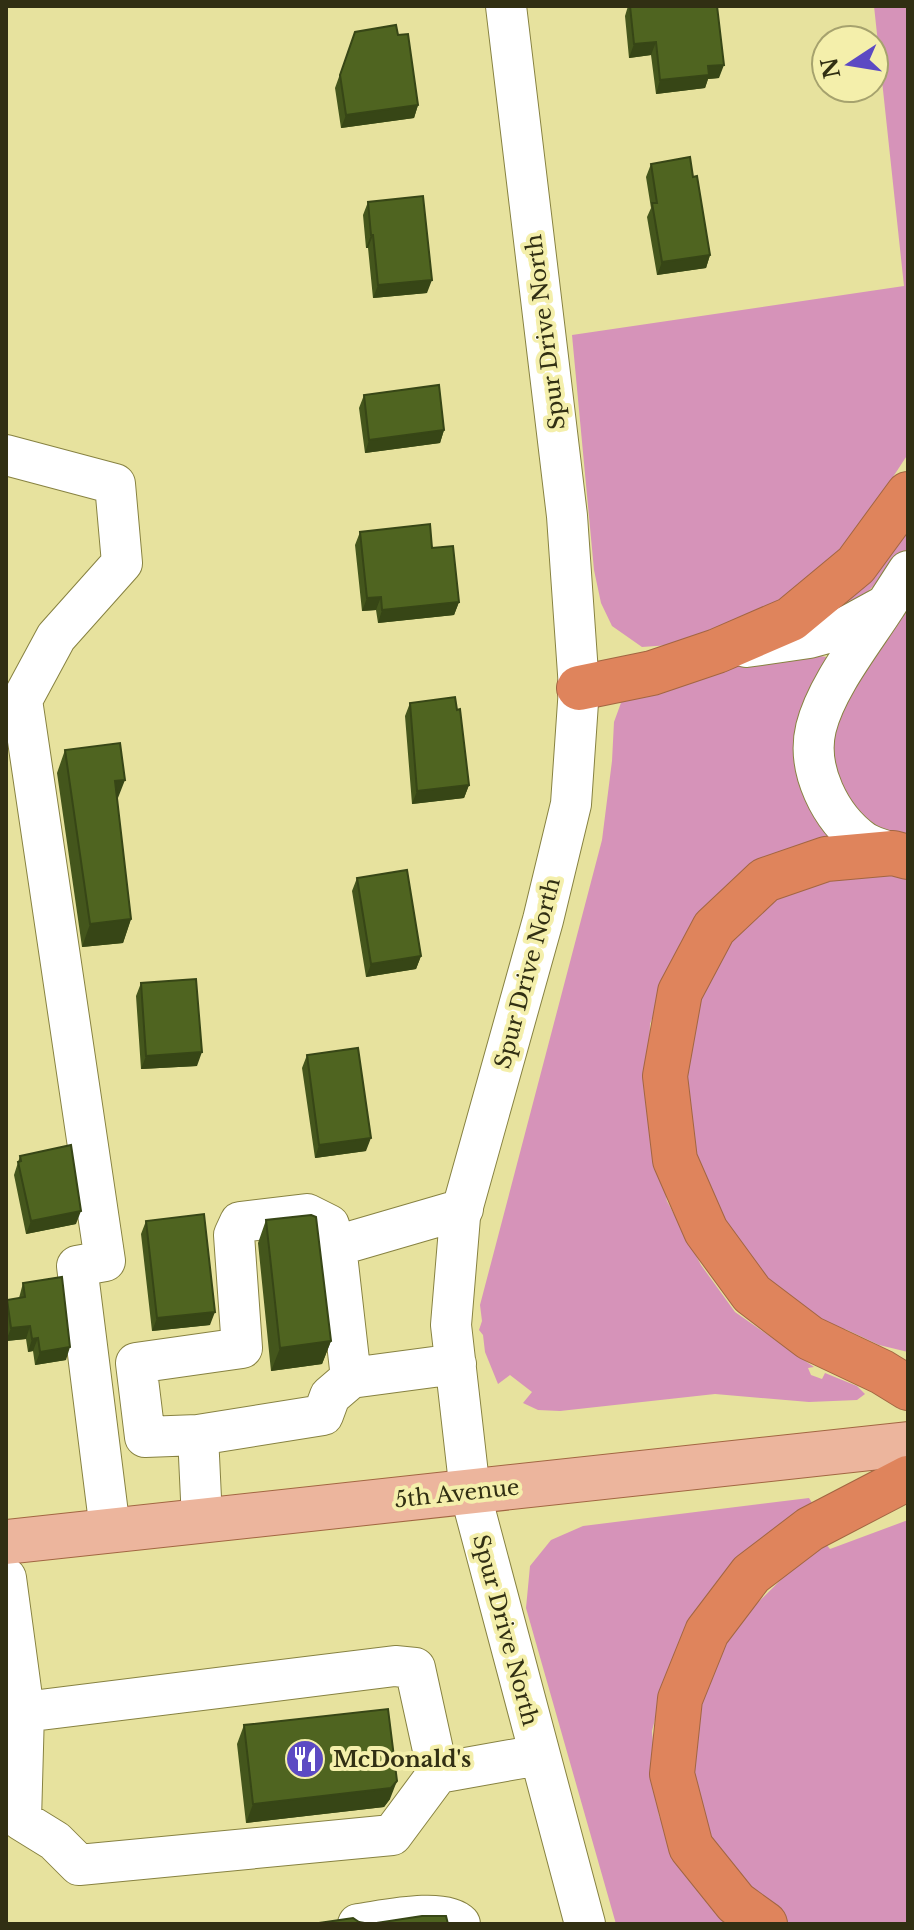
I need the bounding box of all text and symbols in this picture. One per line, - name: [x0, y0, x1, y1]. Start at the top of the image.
- north arrow: [810, 24, 890, 104]
- text: N: [816, 55, 846, 81]
- street label: Spur Drive North: [520, 233, 571, 431]
- street label: Spur Drive North: [489, 875, 566, 1072]
- street label: 5th Avenue: [393, 1474, 521, 1513]
- street label: Spur Drive North: [467, 1532, 544, 1729]
- restaurant icon: McDonald's: [284, 1738, 326, 1780]
- place label: McDonald's: [333, 1746, 471, 1773]

